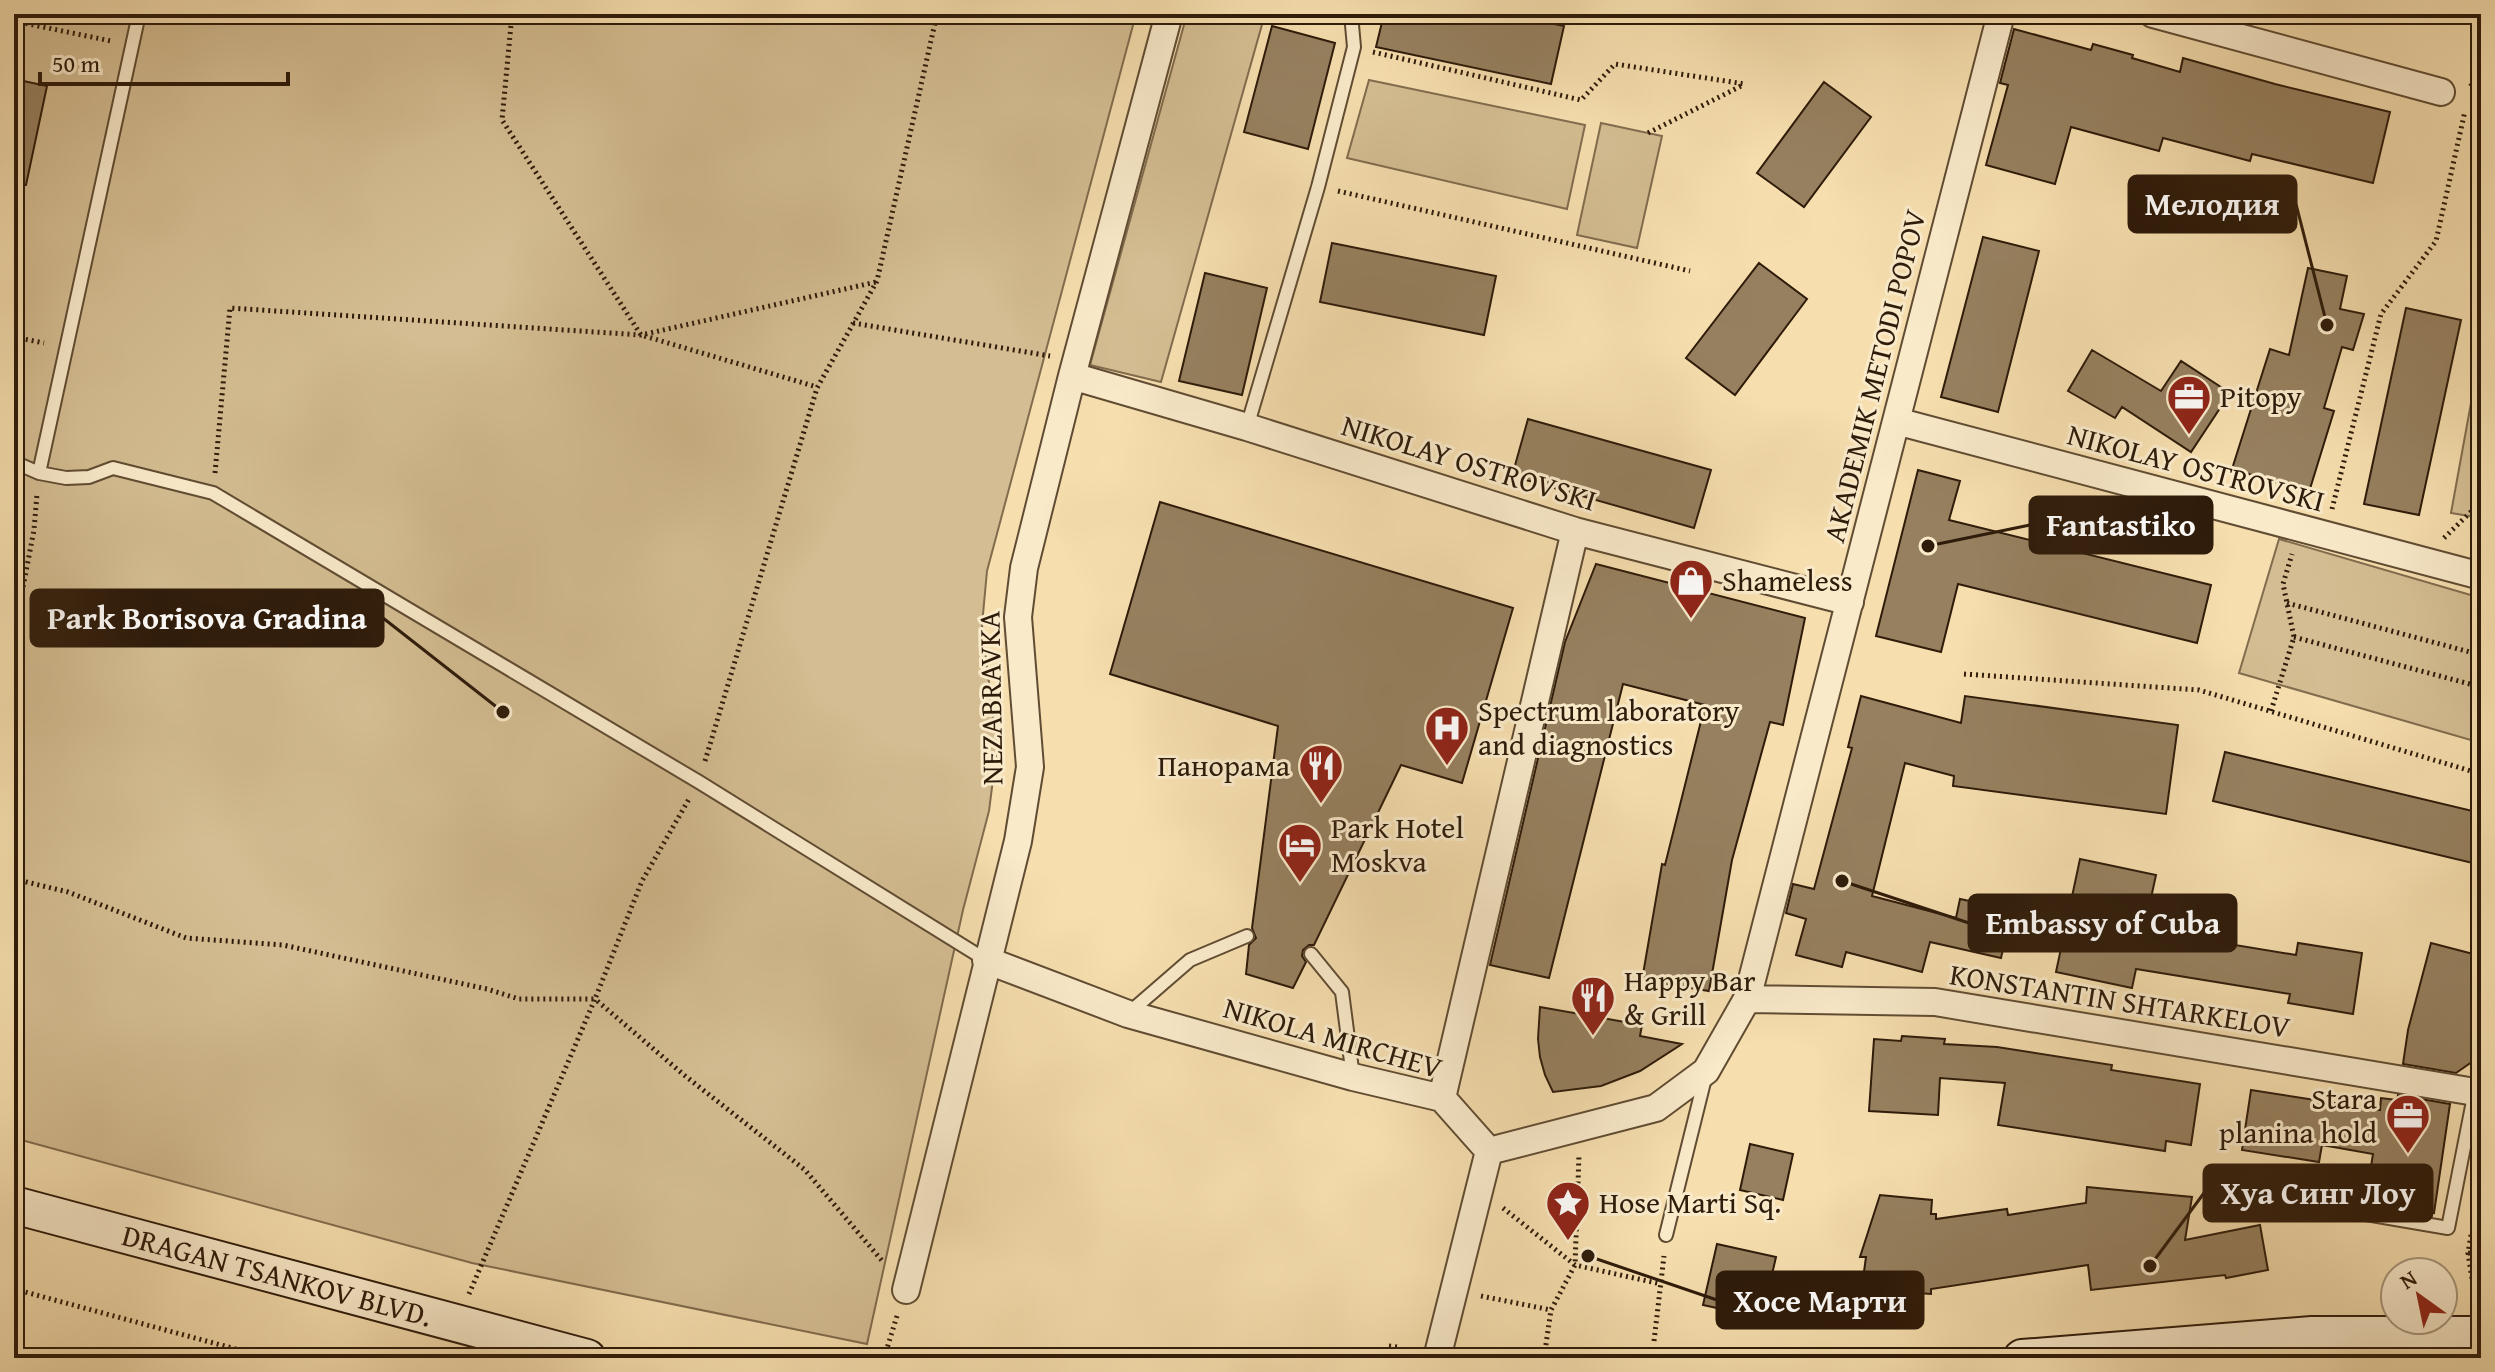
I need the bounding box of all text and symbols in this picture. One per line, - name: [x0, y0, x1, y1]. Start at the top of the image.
- scale bar: [40, 36, 288, 86]
- text: 50 m: [52, 46, 100, 81]
- callout: Мелодия: [2129, 176, 2296, 232]
- text: Мелодия: [2144, 180, 2280, 227]
- street label: AKADEMIK METODI POPOV: [1811, 204, 1937, 547]
- office icon: Pitopy: [2165, 373, 2213, 436]
- place label: Pitopy: [2220, 374, 2302, 418]
- street label: NIKOLAY OSTROVSKI: [1336, 402, 1602, 522]
- street label: NIKOLAY OSTROVSKI: [2063, 412, 2330, 522]
- callout: Fantastiko: [2030, 497, 2212, 553]
- text: Fantastiko: [2046, 501, 2196, 548]
- shop icon: Shameless: [1667, 557, 1715, 620]
- place label: Shameless: [1722, 558, 1853, 602]
- callout: Park Borisova Gradina: [31, 590, 383, 646]
- text: Park Borisova Gradina: [47, 594, 367, 641]
- street label: NEZABRAVKA: [966, 610, 1014, 786]
- place label: Spectrum laboratory and diagnostics: [1478, 688, 1739, 766]
- hospital icon: Spectrum laboratory and diagnostics: [1423, 704, 1471, 767]
- restaurant icon: Панорама: [1297, 742, 1345, 805]
- place label: Панорама: [1157, 743, 1291, 787]
- place label: Park Hotel Moskva: [1331, 805, 1464, 883]
- hotel icon: Park Hotel Moskva: [1276, 821, 1324, 884]
- callout: Embassy of Cuba: [1969, 895, 2236, 951]
- text: Embassy of Cuba: [1985, 899, 2221, 946]
- street label: KONSTANTIN SHTARKELOV: [1947, 951, 2294, 1049]
- place label: Happy Bar & Grill: [1624, 958, 1756, 1036]
- restaurant icon: Happy Bar & Grill: [1569, 974, 1617, 1037]
- street label: NIKOLA MIRCHEV: [1219, 985, 1448, 1089]
- place label: Stara planina hold: [2219, 1076, 2377, 1154]
- office icon: Stara planina hold: [2384, 1092, 2432, 1155]
- callout: Хуа Синг Лоу: [2204, 1165, 2432, 1221]
- text: Хуа Синг Лоу: [2220, 1169, 2416, 1216]
- place icon: Hose Marti Sq.: [1544, 1179, 1592, 1242]
- place label: Hose Marti Sq.: [1599, 1180, 1781, 1224]
- street label: DRAGAN TSANKOV BLVD.: [117, 1212, 437, 1338]
- north arrow: [2379, 1256, 2459, 1336]
- text: N: [2393, 1262, 2423, 1297]
- callout: Хосе Марти: [1717, 1272, 1923, 1328]
- text: Хосе Марти: [1733, 1277, 1907, 1324]

